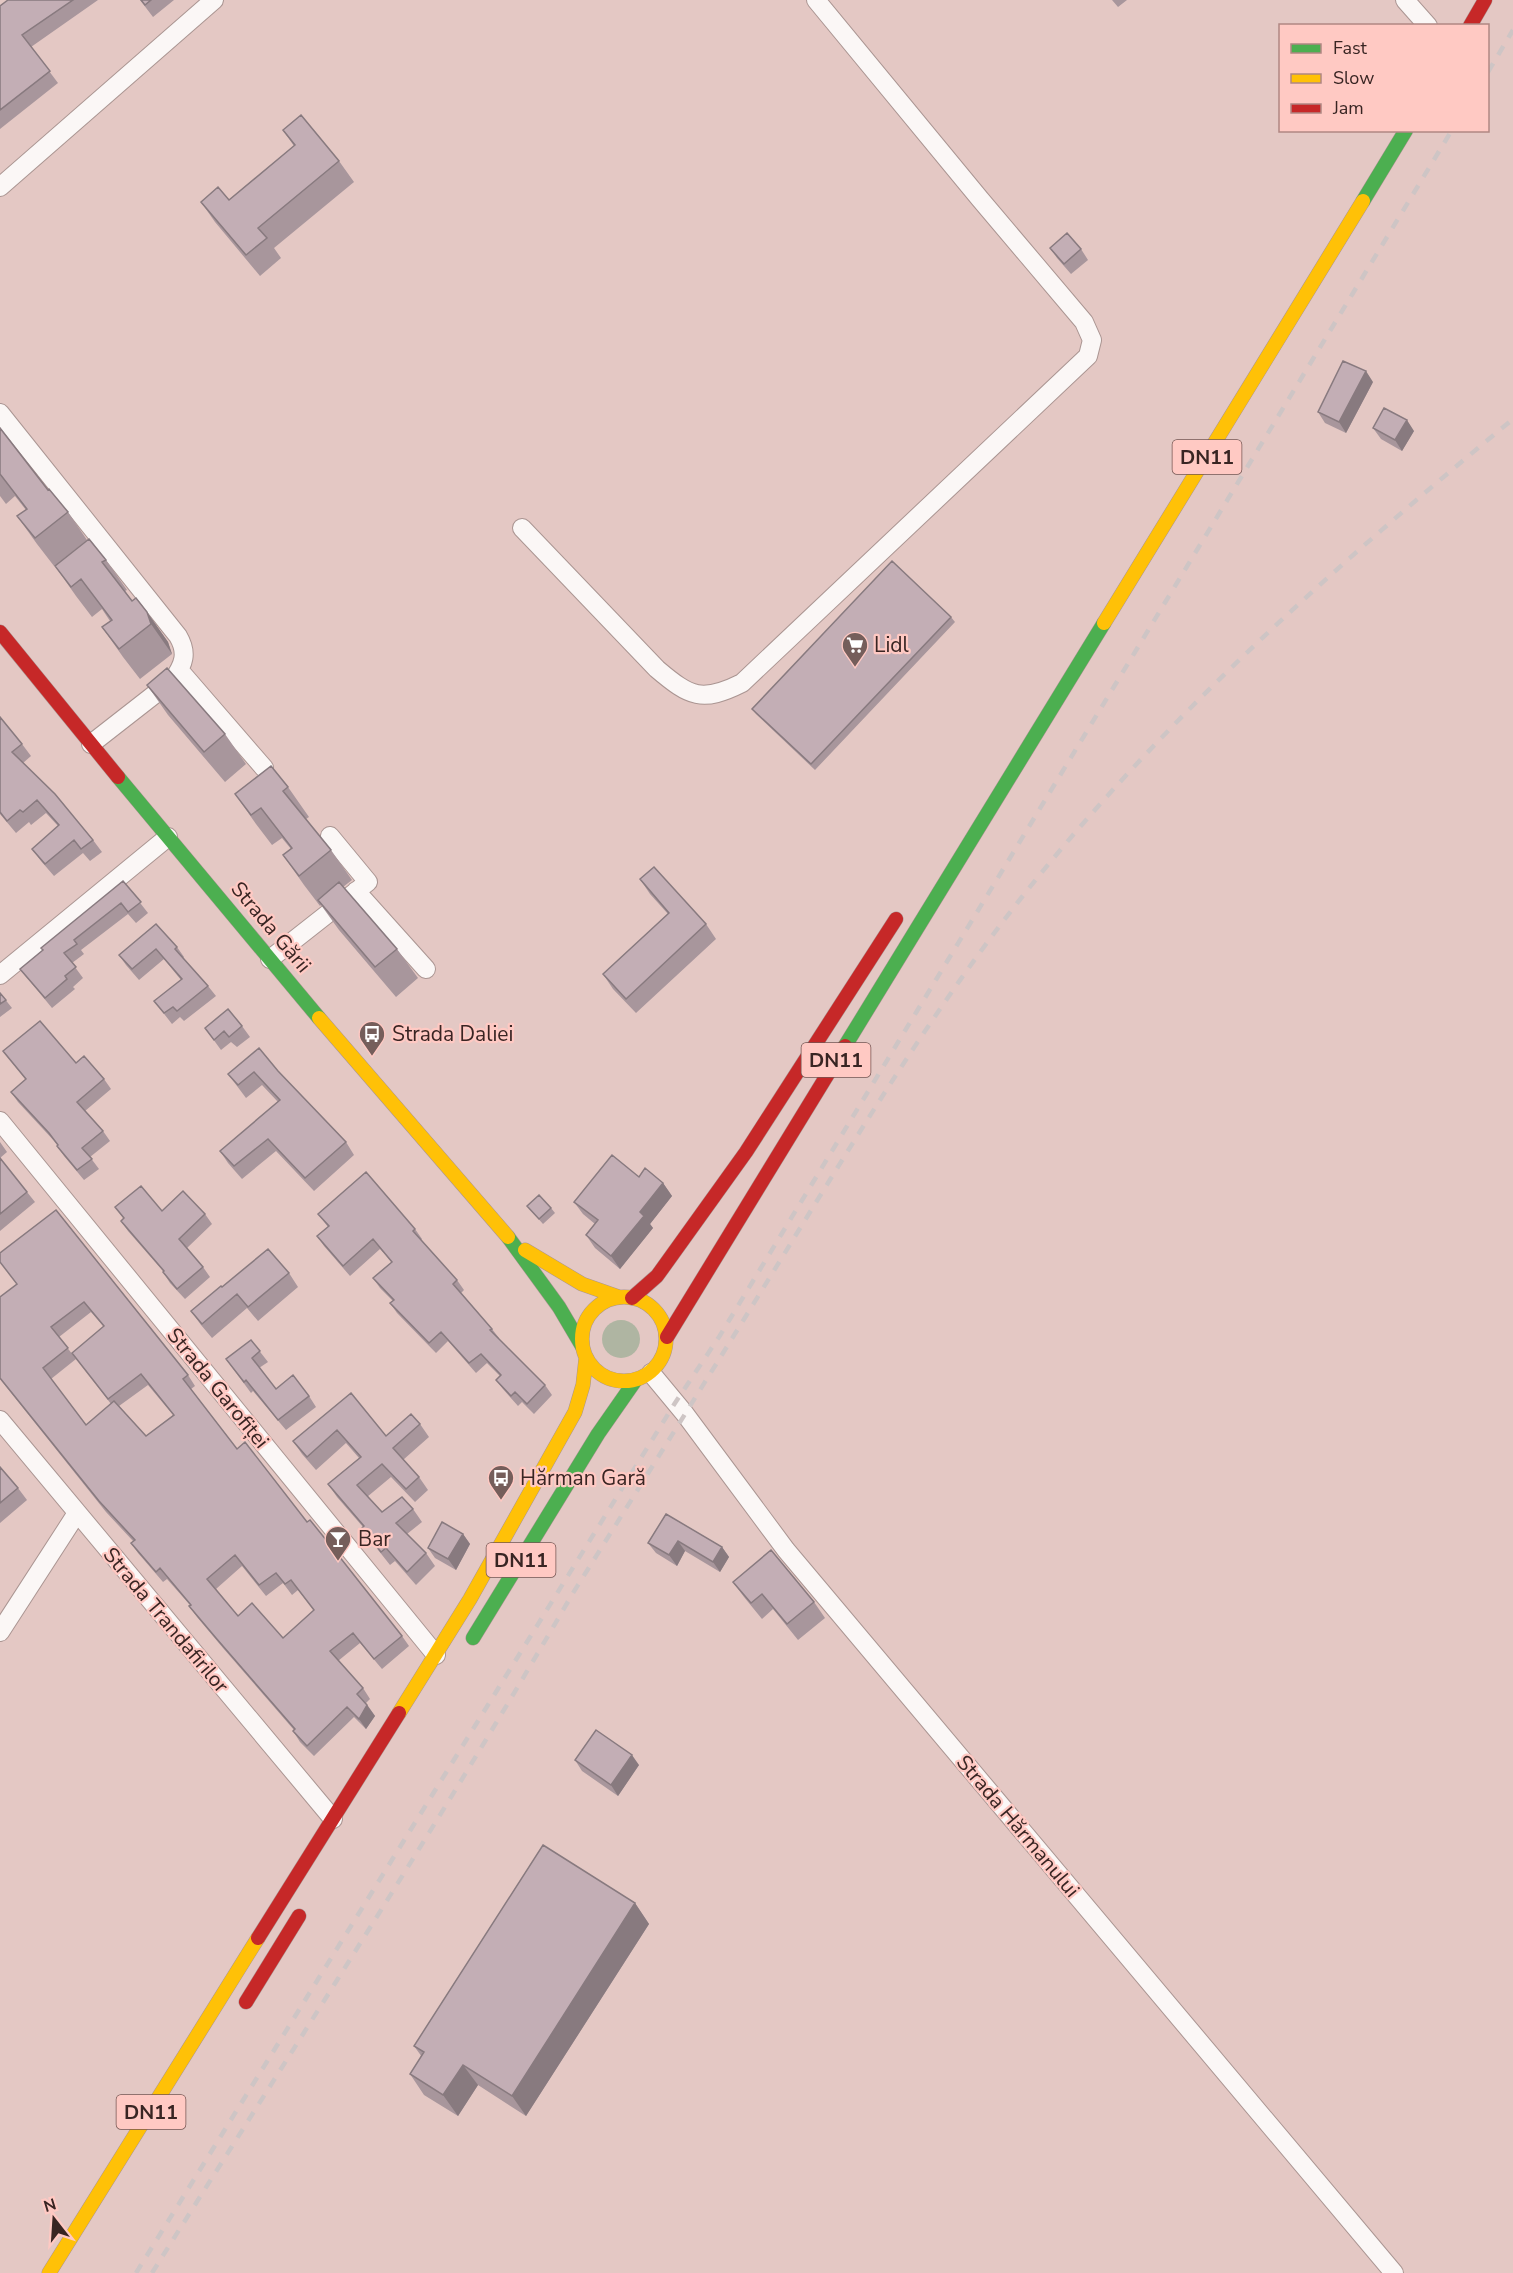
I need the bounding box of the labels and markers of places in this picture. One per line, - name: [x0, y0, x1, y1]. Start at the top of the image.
- supermarket icon: Lidl: [840, 630, 870, 668]
- place label: Lidl: [874, 631, 910, 659]
- bus stop icon: Strada Daliei: [357, 1019, 387, 1057]
- place label: Strada Daliei: [392, 1020, 513, 1048]
- bus stop icon: Hărman Gară: [486, 1463, 516, 1501]
- place label: Hărman Gară: [520, 1464, 646, 1492]
- bar icon: Bar: [323, 1524, 353, 1562]
- place label: Bar: [358, 1525, 391, 1553]

